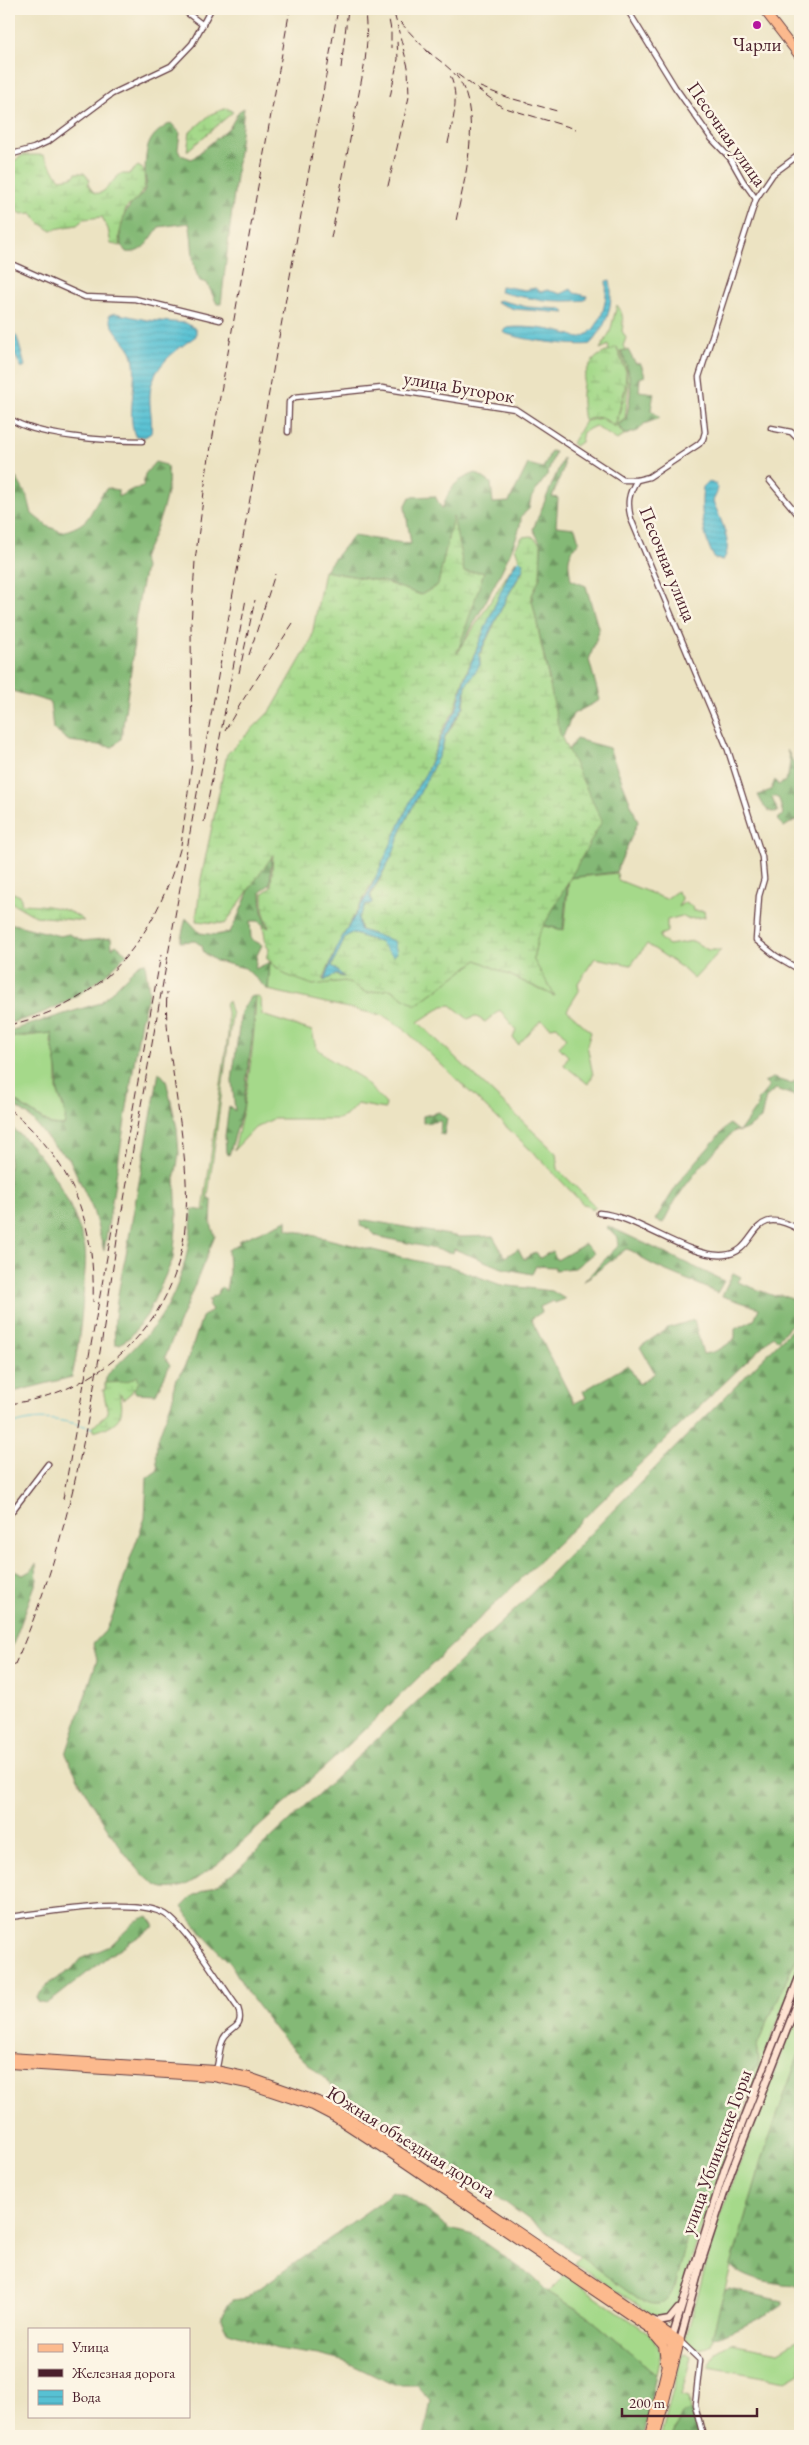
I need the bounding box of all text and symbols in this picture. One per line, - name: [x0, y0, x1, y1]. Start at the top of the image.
- marker: Чарли: [751, 19, 763, 31]
- place label: Чарли: [732, 32, 782, 57]
- street label: Песочная улица: [682, 77, 773, 192]
- street label: улица Бугорок: [402, 365, 516, 409]
- street label: Песочная улица: [633, 503, 703, 626]
- street label: улица Ублинские Горы: [675, 2066, 758, 2238]
- street label: Южная объездная дорога: [322, 2080, 500, 2204]
- legend: [28, 2328, 190, 2418]
- text: Улица: [71, 2337, 109, 2356]
- text: Железная дорога: [71, 2363, 175, 2382]
- scale bar: [622, 2385, 756, 2417]
- text: Вода: [72, 2387, 101, 2406]
- text: 200 m: [629, 2393, 666, 2412]

